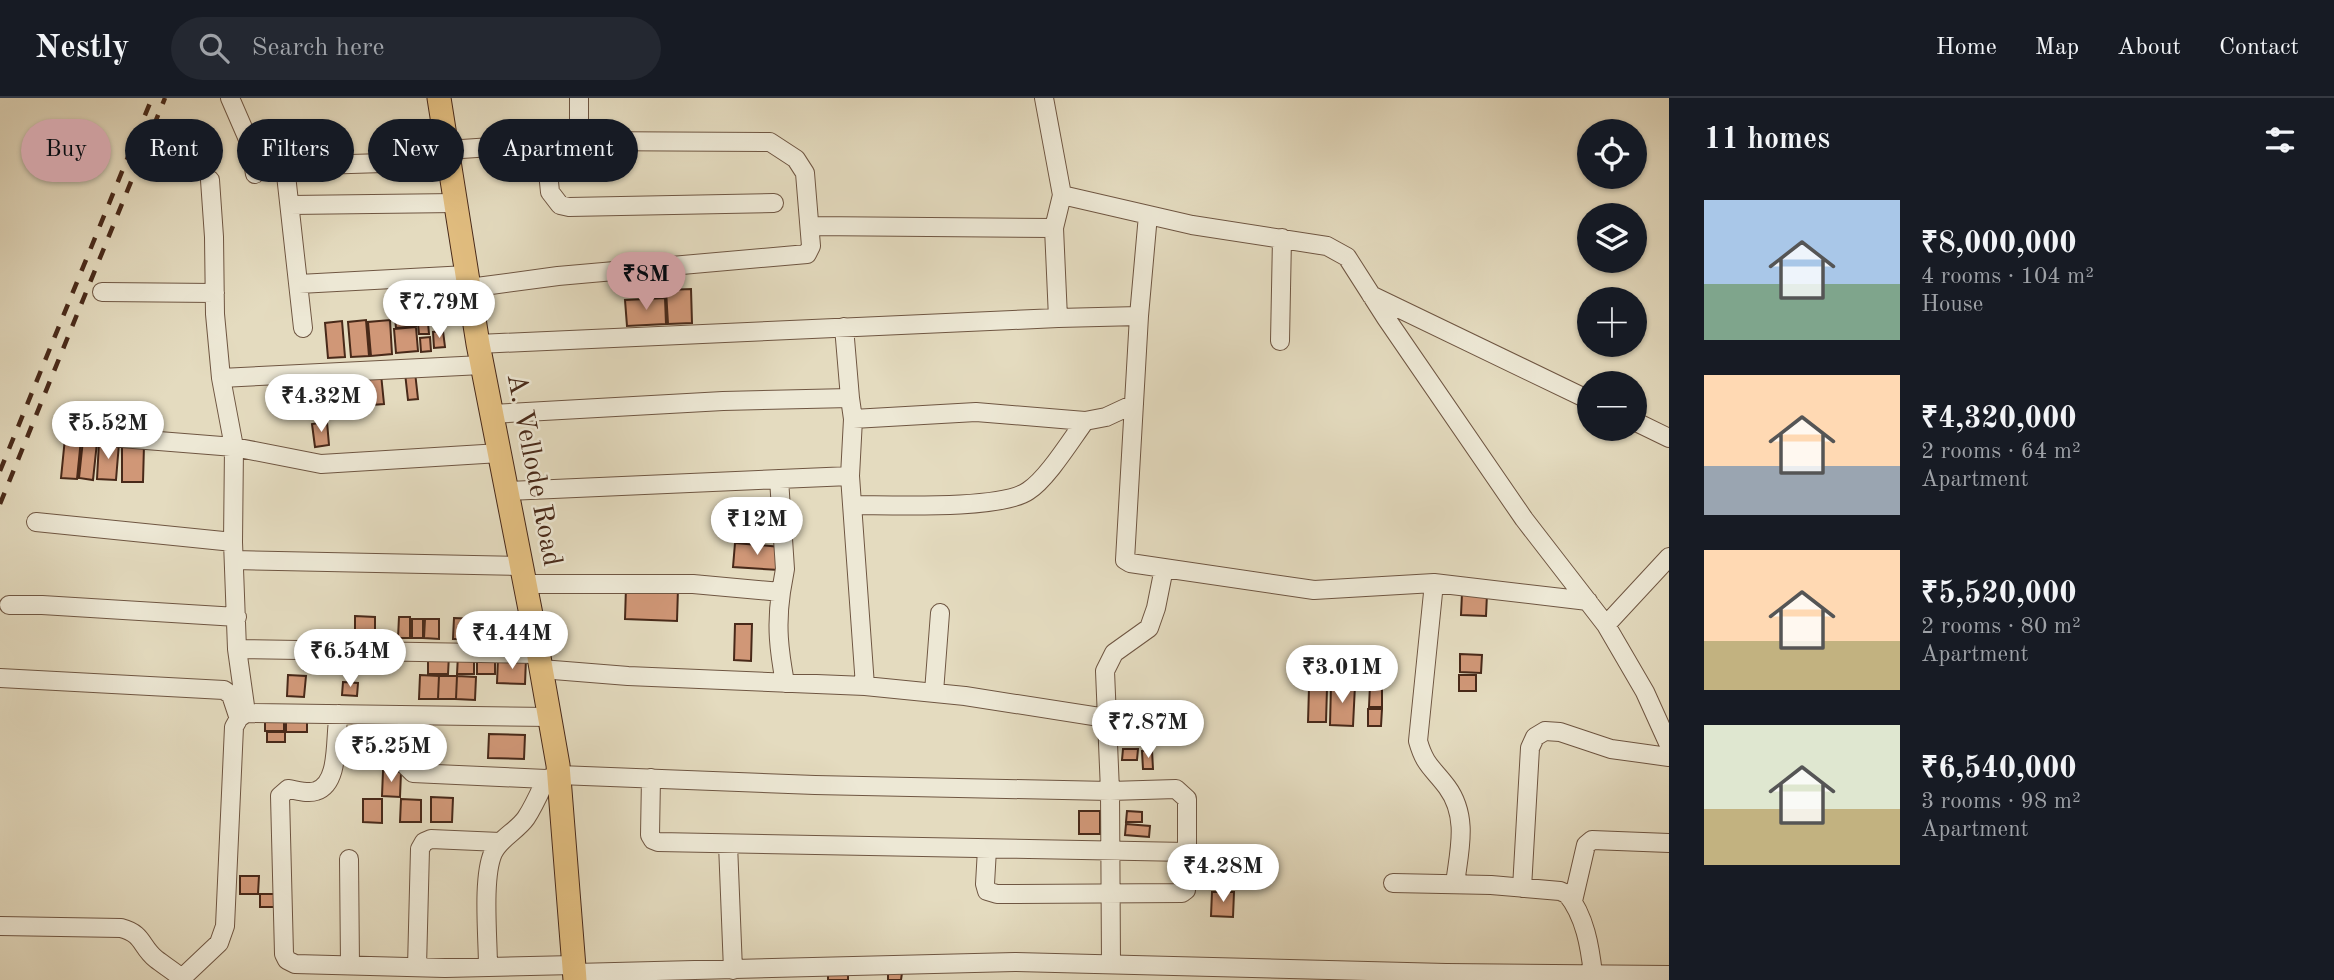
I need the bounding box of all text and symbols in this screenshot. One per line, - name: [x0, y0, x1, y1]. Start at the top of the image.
- search box: [171, 17, 661, 80]
- icon: search: [195, 29, 233, 67]
- text: Nestly: [35, 32, 129, 65]
- text: Search here: [251, 35, 385, 61]
- text: Home: [1936, 36, 1997, 60]
- text: Map: [2035, 36, 2079, 60]
- text: About: [2117, 36, 2181, 60]
- text: Contact: [2219, 36, 2299, 60]
- chip: Buy: [21, 119, 111, 182]
- chip: Rent: [125, 119, 223, 182]
- chip: Filters: [237, 119, 354, 182]
- chip: New: [368, 119, 464, 182]
- chip: Apartment: [478, 119, 638, 182]
- map controls: [1577, 119, 1647, 441]
- button: locate: [1577, 119, 1647, 189]
- icon: filters: [2261, 121, 2299, 159]
- text: 11 homes: [1704, 125, 1830, 155]
- button: layers: [1577, 203, 1647, 273]
- icon: home: [1760, 228, 1844, 312]
- text: ₹8,000,000: [1921, 229, 2077, 259]
- pin: ₹8M: [612, 252, 680, 312]
- text: ₹8M: [623, 263, 669, 286]
- text: 4 rooms · 104 m²: [1921, 265, 2094, 288]
- pin: ₹7.79M: [382, 280, 496, 340]
- button: +: [1577, 287, 1647, 357]
- text: ₹7.79M: [399, 291, 479, 314]
- text: House: [1921, 293, 1983, 316]
- street label: A. Vellode Road: [501, 371, 565, 569]
- button: −: [1577, 371, 1647, 441]
- pin: ₹4.32M: [264, 374, 378, 434]
- text: ₹4.32M: [281, 385, 361, 408]
- pin: ₹5.52M: [51, 402, 165, 461]
- icon: home: [1760, 403, 1844, 487]
- text: ₹4,320,000: [1921, 404, 2077, 434]
- text: ₹5.52M: [68, 412, 148, 435]
- text: 2 rooms · 64 m²: [1921, 440, 2081, 463]
- text: Apartment: [1921, 468, 2029, 491]
- pin: ₹12M: [716, 498, 798, 557]
- text: ₹12M: [727, 508, 787, 531]
- icon: home: [1760, 578, 1844, 662]
- text: ₹5,520,000: [1921, 579, 2077, 609]
- pin: ₹4.44M: [455, 612, 569, 671]
- text: 2 rooms · 80 m²: [1921, 615, 2081, 638]
- text: ₹4.44M: [472, 622, 552, 645]
- pin: ₹6.54M: [293, 630, 407, 689]
- text: ₹6.54M: [310, 640, 390, 663]
- text: Apartment: [1921, 643, 2029, 666]
- pin: ₹3.01M: [1285, 646, 1399, 705]
- text: ₹3.01M: [1302, 656, 1382, 679]
- pin: ₹7.87M: [1091, 700, 1205, 760]
- text: ₹7.87M: [1108, 711, 1188, 734]
- pin: ₹5.25M: [334, 724, 448, 784]
- text: ₹5.25M: [351, 735, 431, 758]
- icon: home: [1760, 753, 1844, 837]
- text: ₹6,540,000: [1921, 754, 2077, 784]
- text: 3 rooms · 98 m²: [1921, 790, 2081, 813]
- text: Apartment: [1921, 818, 2029, 841]
- pin: ₹4.28M: [1166, 844, 1280, 904]
- text: ₹4.28M: [1183, 855, 1263, 878]

